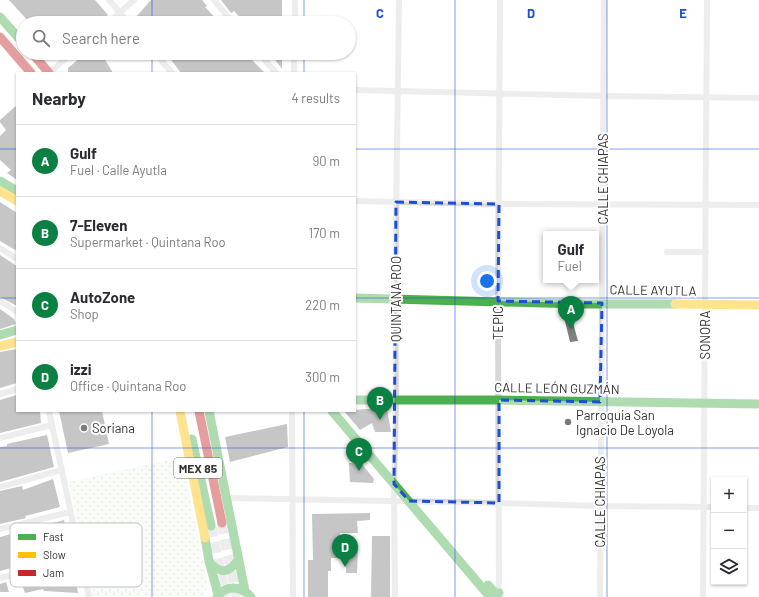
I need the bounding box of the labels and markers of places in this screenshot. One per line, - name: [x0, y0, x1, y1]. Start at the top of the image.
- pin: A: [558, 296, 584, 329]
- pin: B: [367, 387, 393, 420]
- place label: Parroquia San Ignacio De Loyola: [576, 407, 674, 438]
- marker: Parroquia San Ignacio De Loyola: [563, 417, 573, 427]
- place label: Soriana: [92, 420, 135, 436]
- marker: Soriana: [79, 423, 89, 433]
- pin: C: [346, 438, 372, 471]
- pin: D: [332, 534, 358, 567]

